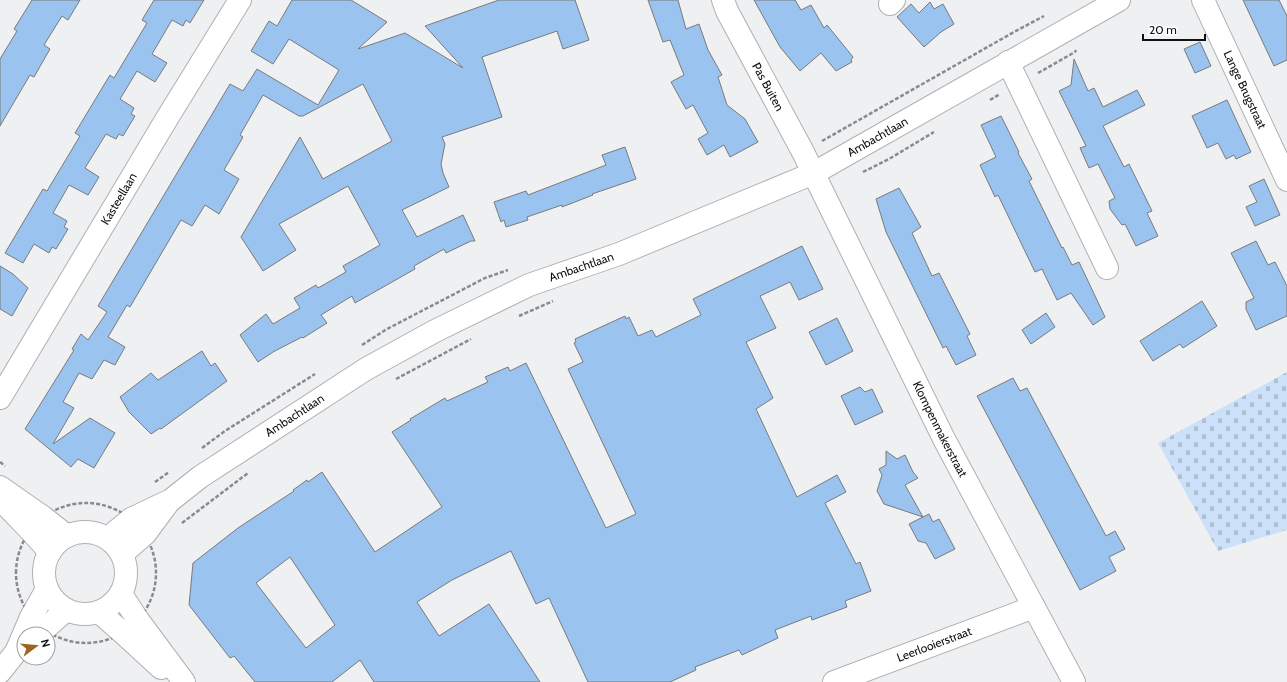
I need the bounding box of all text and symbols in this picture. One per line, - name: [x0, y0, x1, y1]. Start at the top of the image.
- scale bar: [1143, 16, 1205, 42]
- text: 20 m: [1149, 22, 1177, 37]
- street label: Lange Brugstraat: [1221, 48, 1270, 131]
- street label: Pas Buiten: [749, 60, 788, 114]
- street label: Ambachtlaan: [844, 113, 911, 160]
- street label: Kasteellaan: [97, 170, 140, 227]
- street label: Ambachtlaan: [547, 248, 616, 285]
- street label: Klompenmakerstraat: [910, 378, 971, 480]
- street label: Ambachtlaan: [262, 390, 327, 440]
- street label: Leerlooierstraat: [895, 623, 973, 665]
- north arrow: [16, 626, 56, 666]
- text: N: [38, 638, 53, 649]

